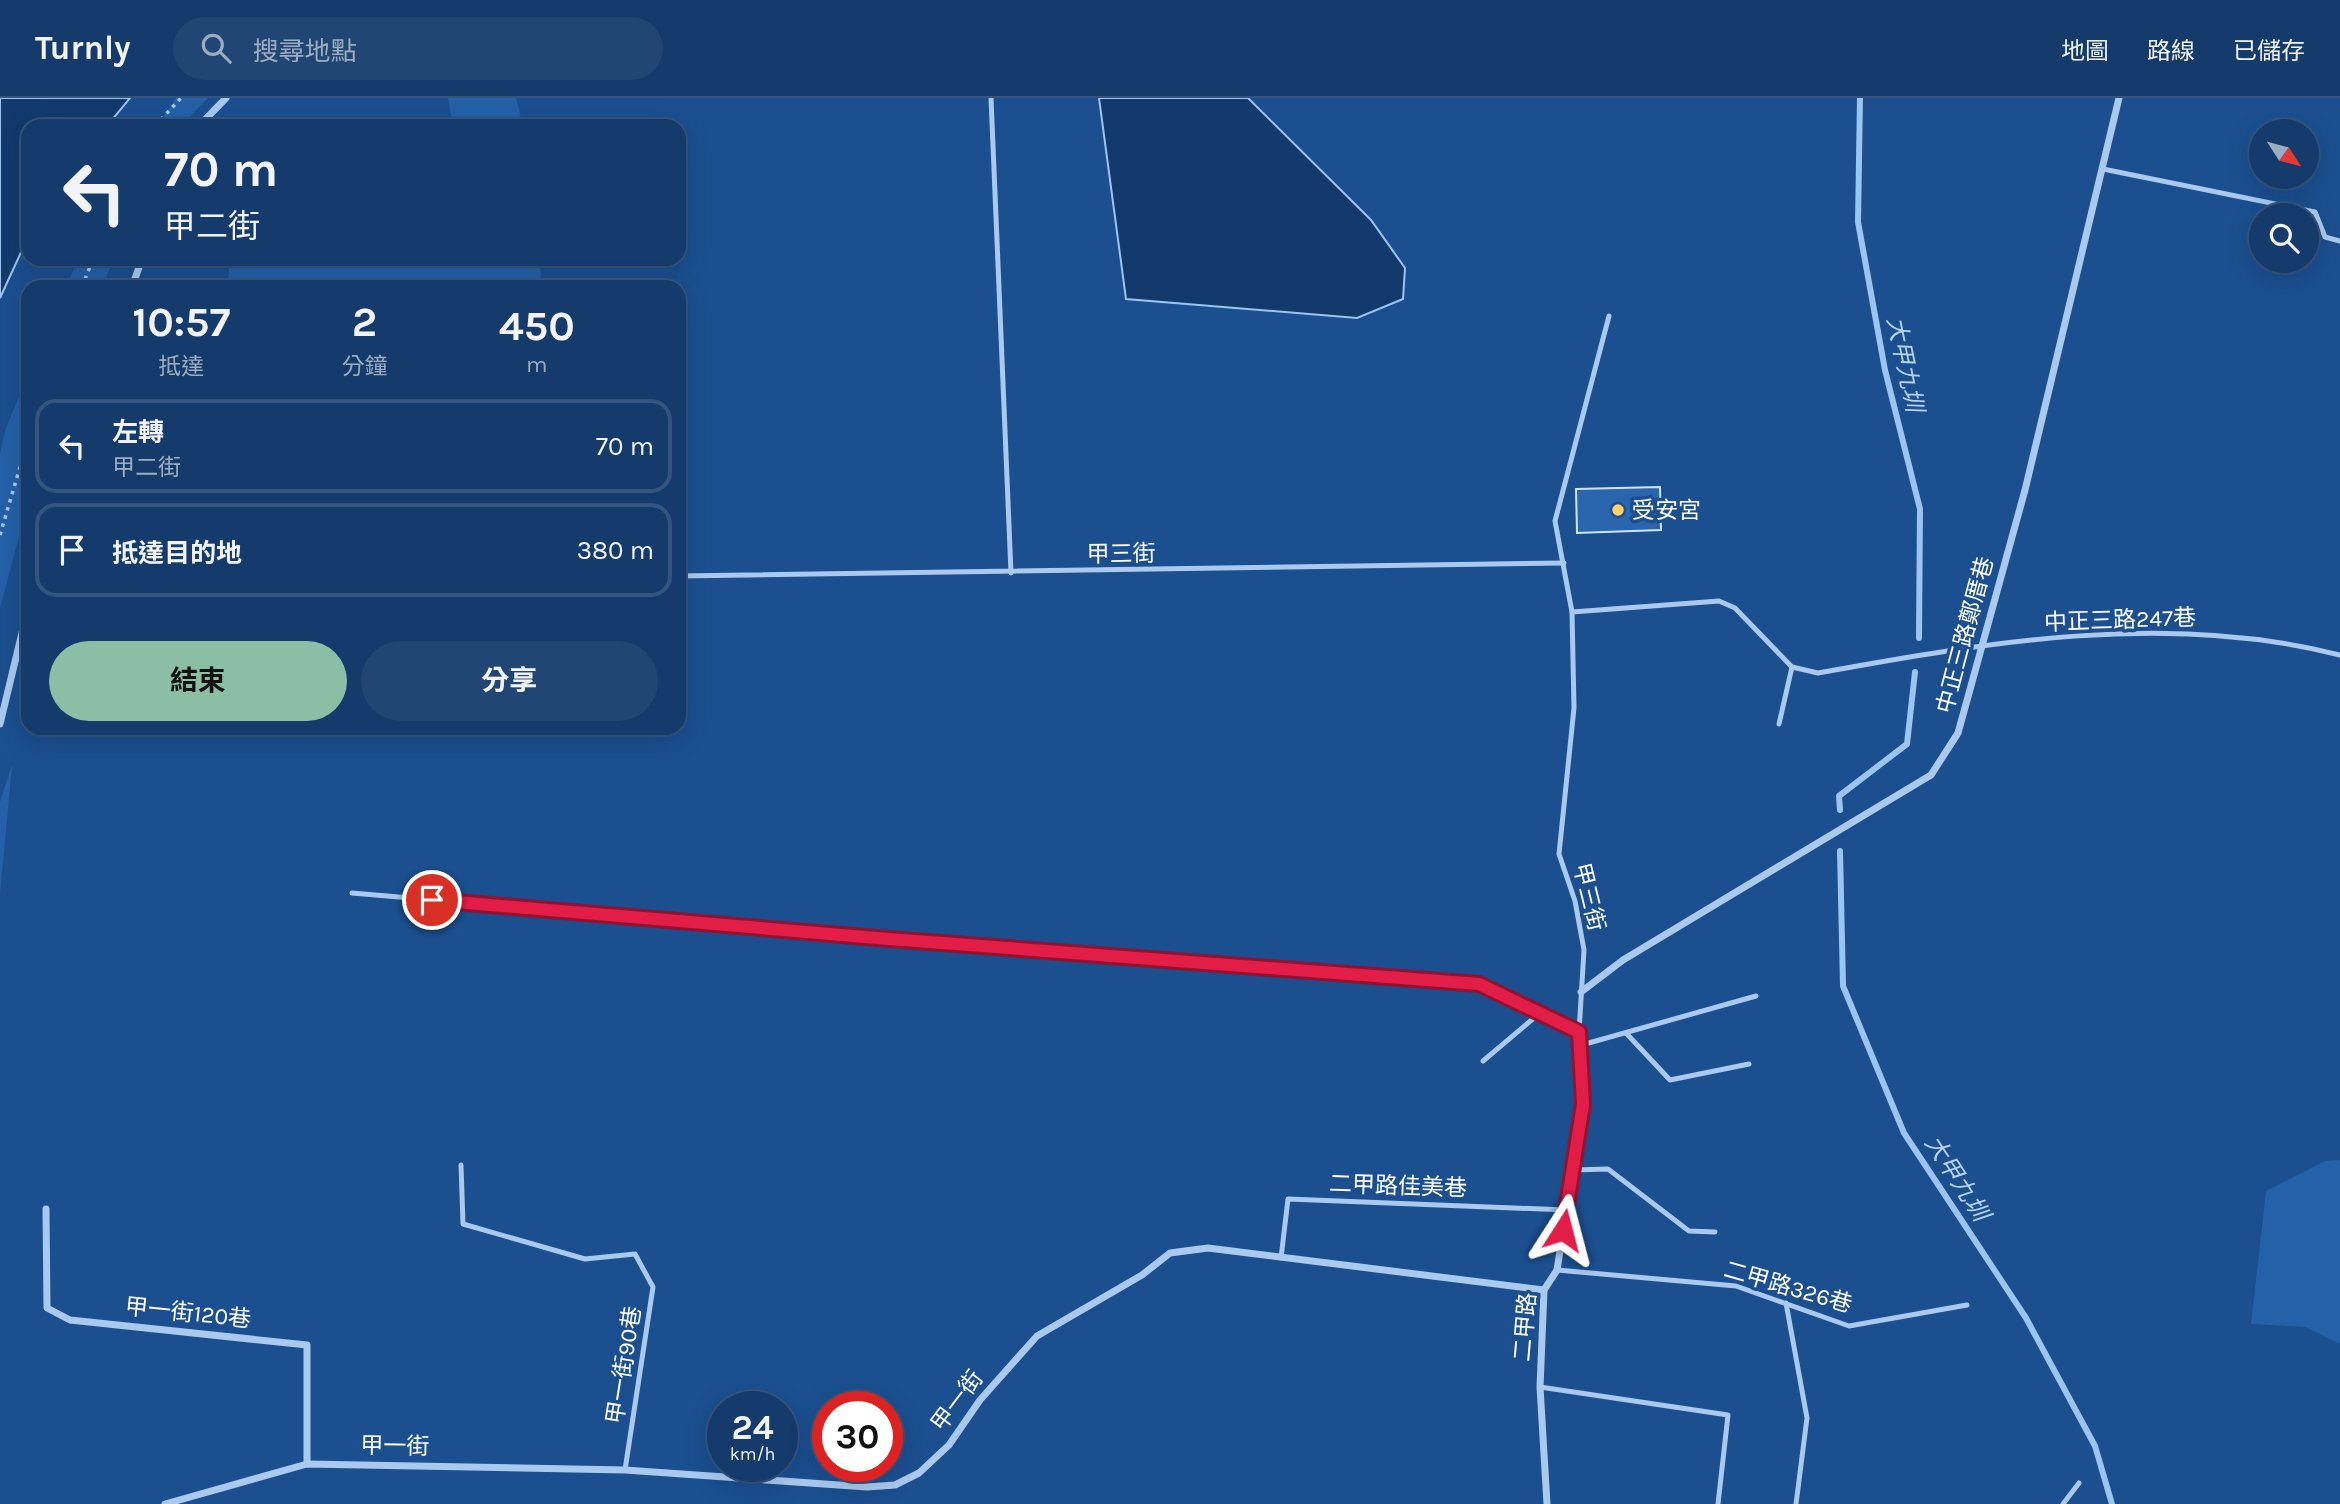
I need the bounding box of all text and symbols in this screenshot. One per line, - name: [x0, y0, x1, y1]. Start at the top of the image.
- search box: [173, 17, 663, 80]
- text: Turnly: [35, 29, 131, 67]
- icon: search: [197, 29, 235, 67]
- text: 搜尋地點: [253, 36, 357, 67]
- text: 地圖: [2061, 37, 2109, 65]
- text: 路線: [2147, 37, 2195, 65]
- text: 已儲存: [2233, 37, 2305, 65]
- north arrow: [2249, 119, 2319, 189]
- map controls: [2249, 119, 2319, 273]
- text: 70 m: [164, 141, 278, 198]
- icon: left: [49, 147, 140, 238]
- button: search: [2249, 203, 2319, 273]
- text: 甲二街: [164, 208, 260, 245]
- text: 10:57: [132, 297, 230, 347]
- text: 2: [352, 297, 377, 347]
- text: 450: [499, 301, 575, 351]
- water label: 大甲九圳: [1881, 314, 1929, 417]
- text: m: [526, 351, 548, 378]
- text: 抵達: [158, 353, 204, 380]
- text: 分鐘: [342, 353, 388, 380]
- text: 左轉: [112, 417, 164, 448]
- icon: left: [53, 427, 91, 465]
- text: 70 m: [596, 431, 654, 462]
- text: 甲二街: [112, 454, 181, 481]
- place label: 受安宮: [1632, 497, 1701, 524]
- marker: 受安宮: [1610, 502, 1626, 518]
- icon: arrive: [53, 531, 91, 569]
- text: 380 m: [577, 535, 654, 566]
- text: 抵達目的地: [112, 538, 242, 569]
- street label: 甲三街: [1086, 540, 1156, 568]
- street label: 中正三路鄭厝巷: [1931, 554, 1999, 716]
- street label: 中正三路247巷: [2044, 604, 2196, 636]
- button: 結束: [49, 641, 347, 721]
- button: 分享: [361, 641, 658, 721]
- street label: 甲三街: [1568, 860, 1610, 934]
- pin: [402, 870, 462, 930]
- icon: arrive: [413, 881, 451, 919]
- water label: 大甲九圳: [1919, 1130, 1997, 1228]
- street label: 二甲路佳美巷: [1329, 1170, 1467, 1202]
- position arrow: [1526, 1193, 1600, 1267]
- street label: 二甲路326巷: [1721, 1256, 1855, 1318]
- street label: 二甲路: [1509, 1291, 1541, 1363]
- street label: 甲一街120巷: [124, 1293, 252, 1333]
- street label: 甲一街90巷: [601, 1304, 647, 1426]
- street label: 甲一街: [925, 1365, 989, 1437]
- speed limit sign: 30: [812, 1391, 903, 1482]
- text: 24: [732, 1407, 774, 1448]
- street label: 甲一街: [360, 1432, 430, 1460]
- text: km/h: [730, 1443, 775, 1465]

